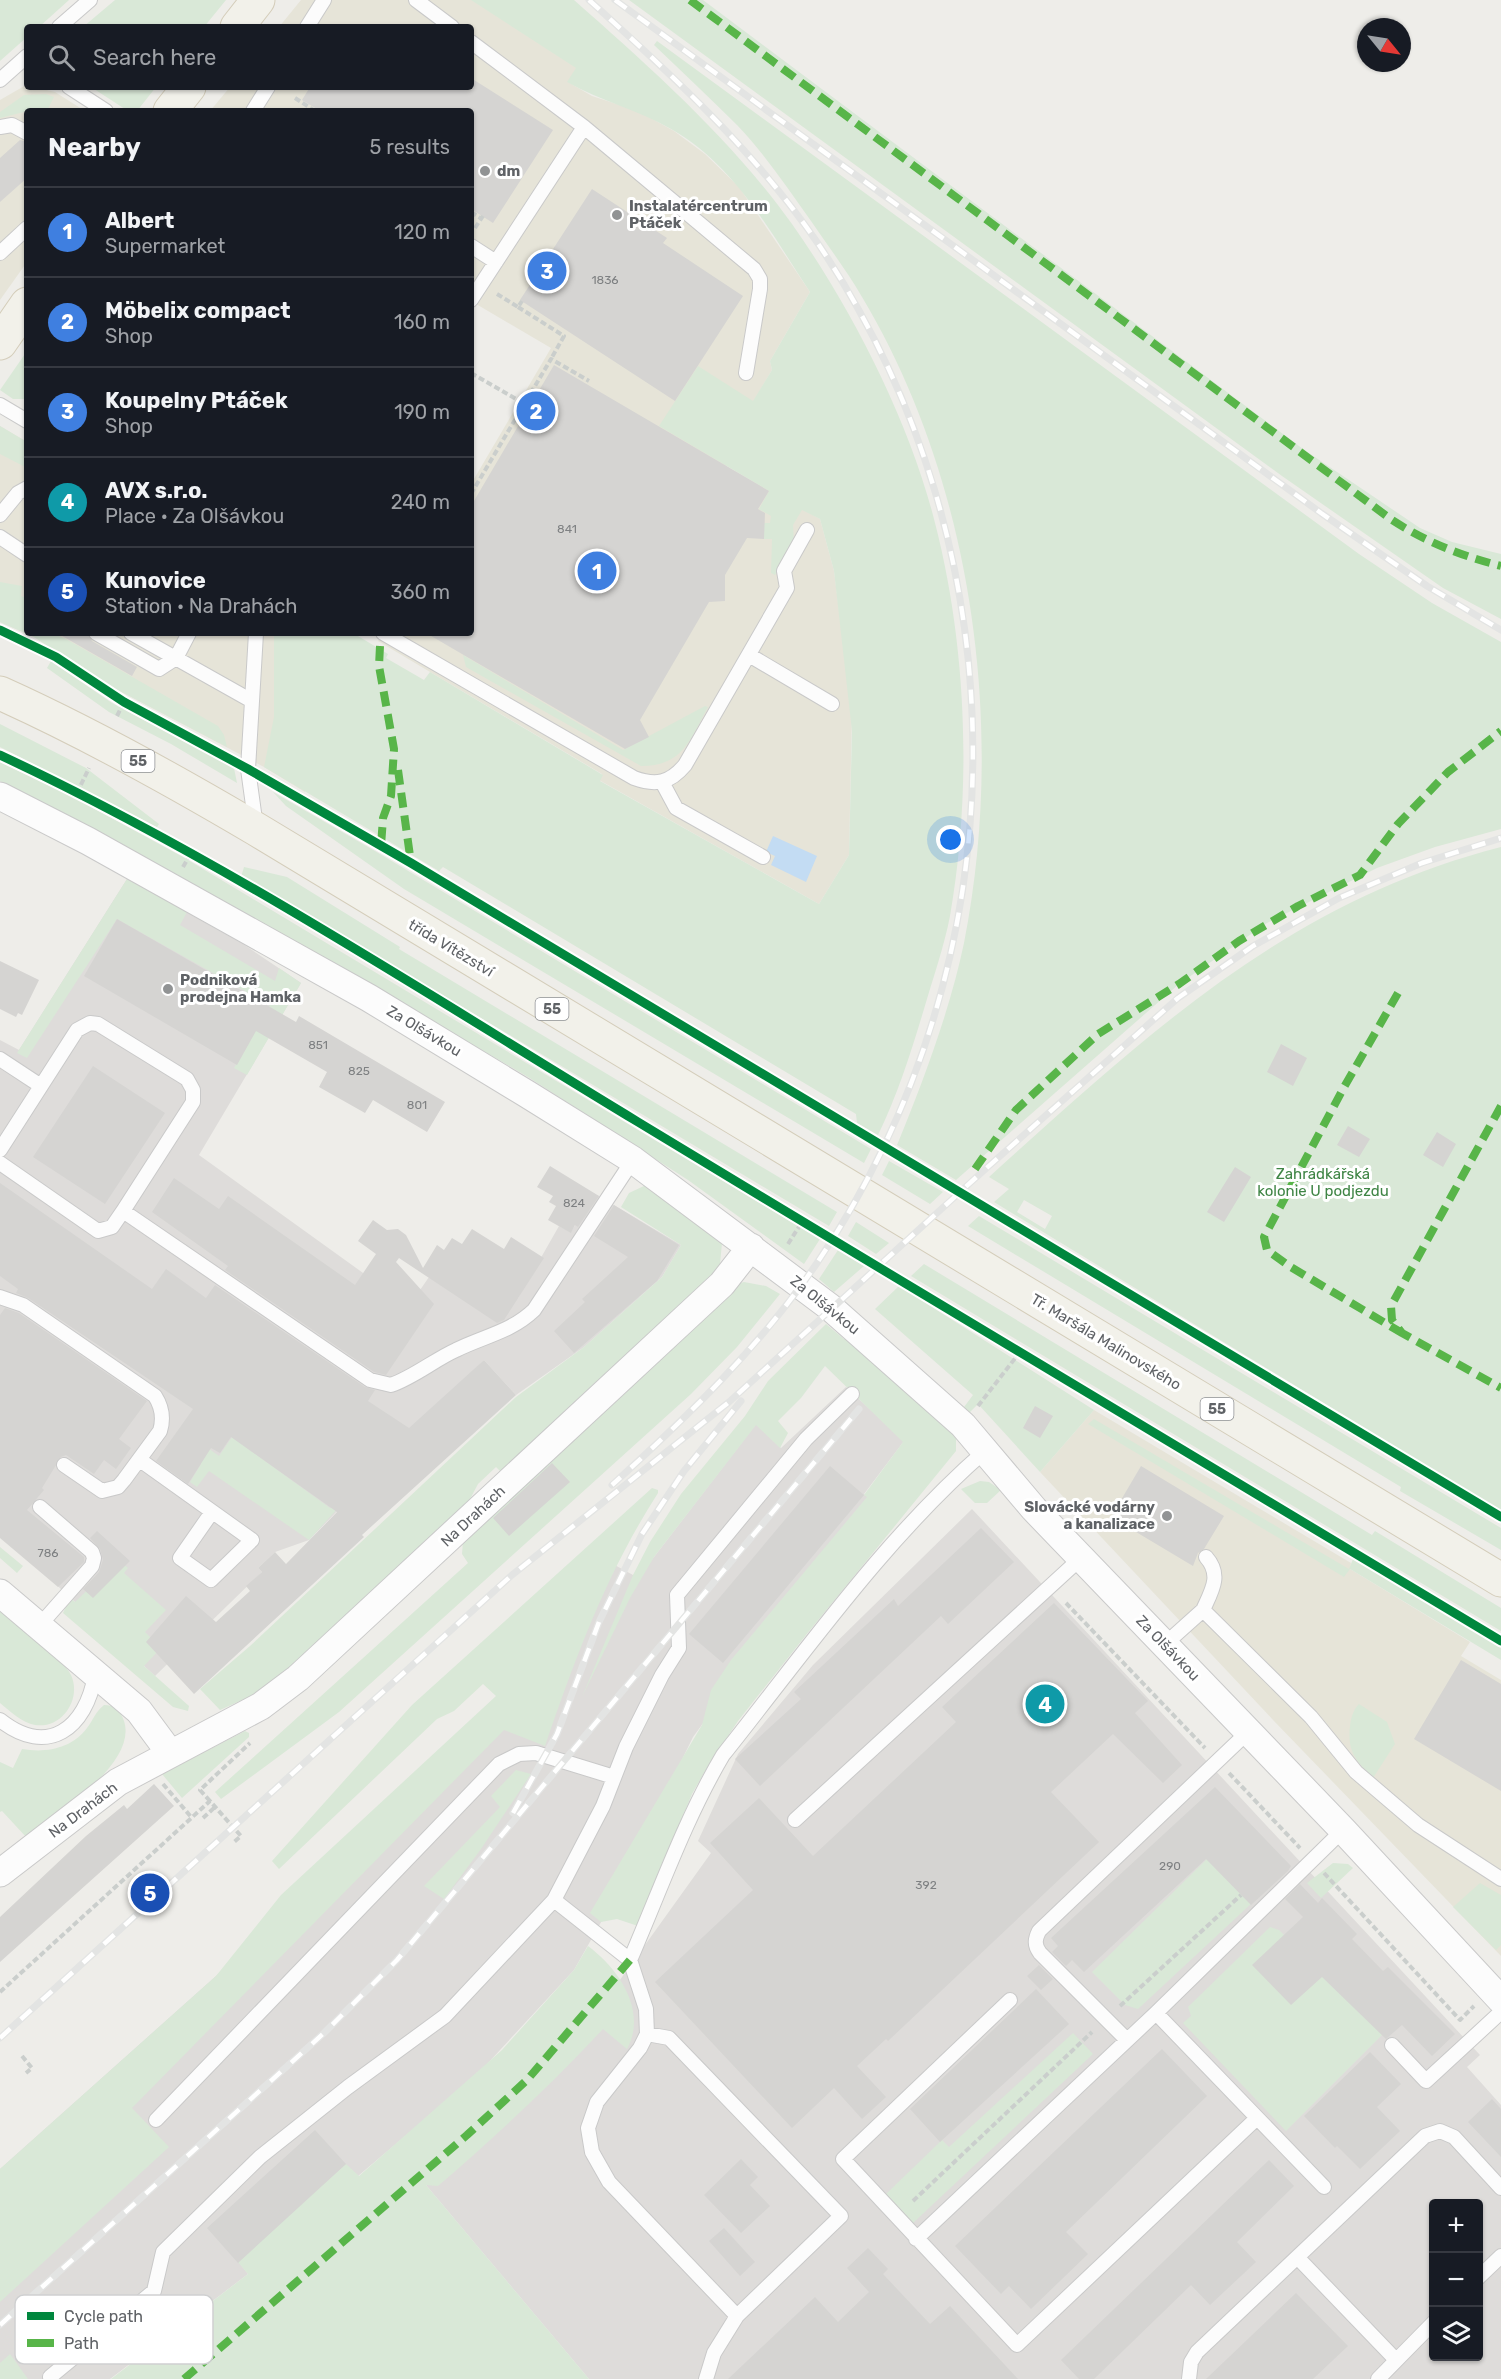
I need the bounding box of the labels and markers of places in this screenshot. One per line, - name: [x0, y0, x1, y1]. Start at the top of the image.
- place label: dm: [497, 162, 520, 180]
- marker: dm: [478, 164, 492, 178]
- place label: Instalatércentrum Ptáček: [629, 197, 768, 232]
- marker: Instalatércentrum Ptáček: [610, 208, 624, 222]
- pin: 3: [528, 248, 566, 294]
- pin: 2: [516, 388, 556, 434]
- pin: 1: [578, 548, 616, 594]
- place label: Podniková prodejna Hamka: [180, 971, 301, 1006]
- marker: Podniková prodejna Hamka: [161, 982, 175, 996]
- place label: Slovácké vodárny a kanalizace: [1024, 1498, 1155, 1533]
- marker: Slovácké vodárny a kanalizace: [1160, 1509, 1174, 1523]
- pin: 4: [1026, 1682, 1064, 1726]
- pin: 5: [130, 1870, 170, 1916]

